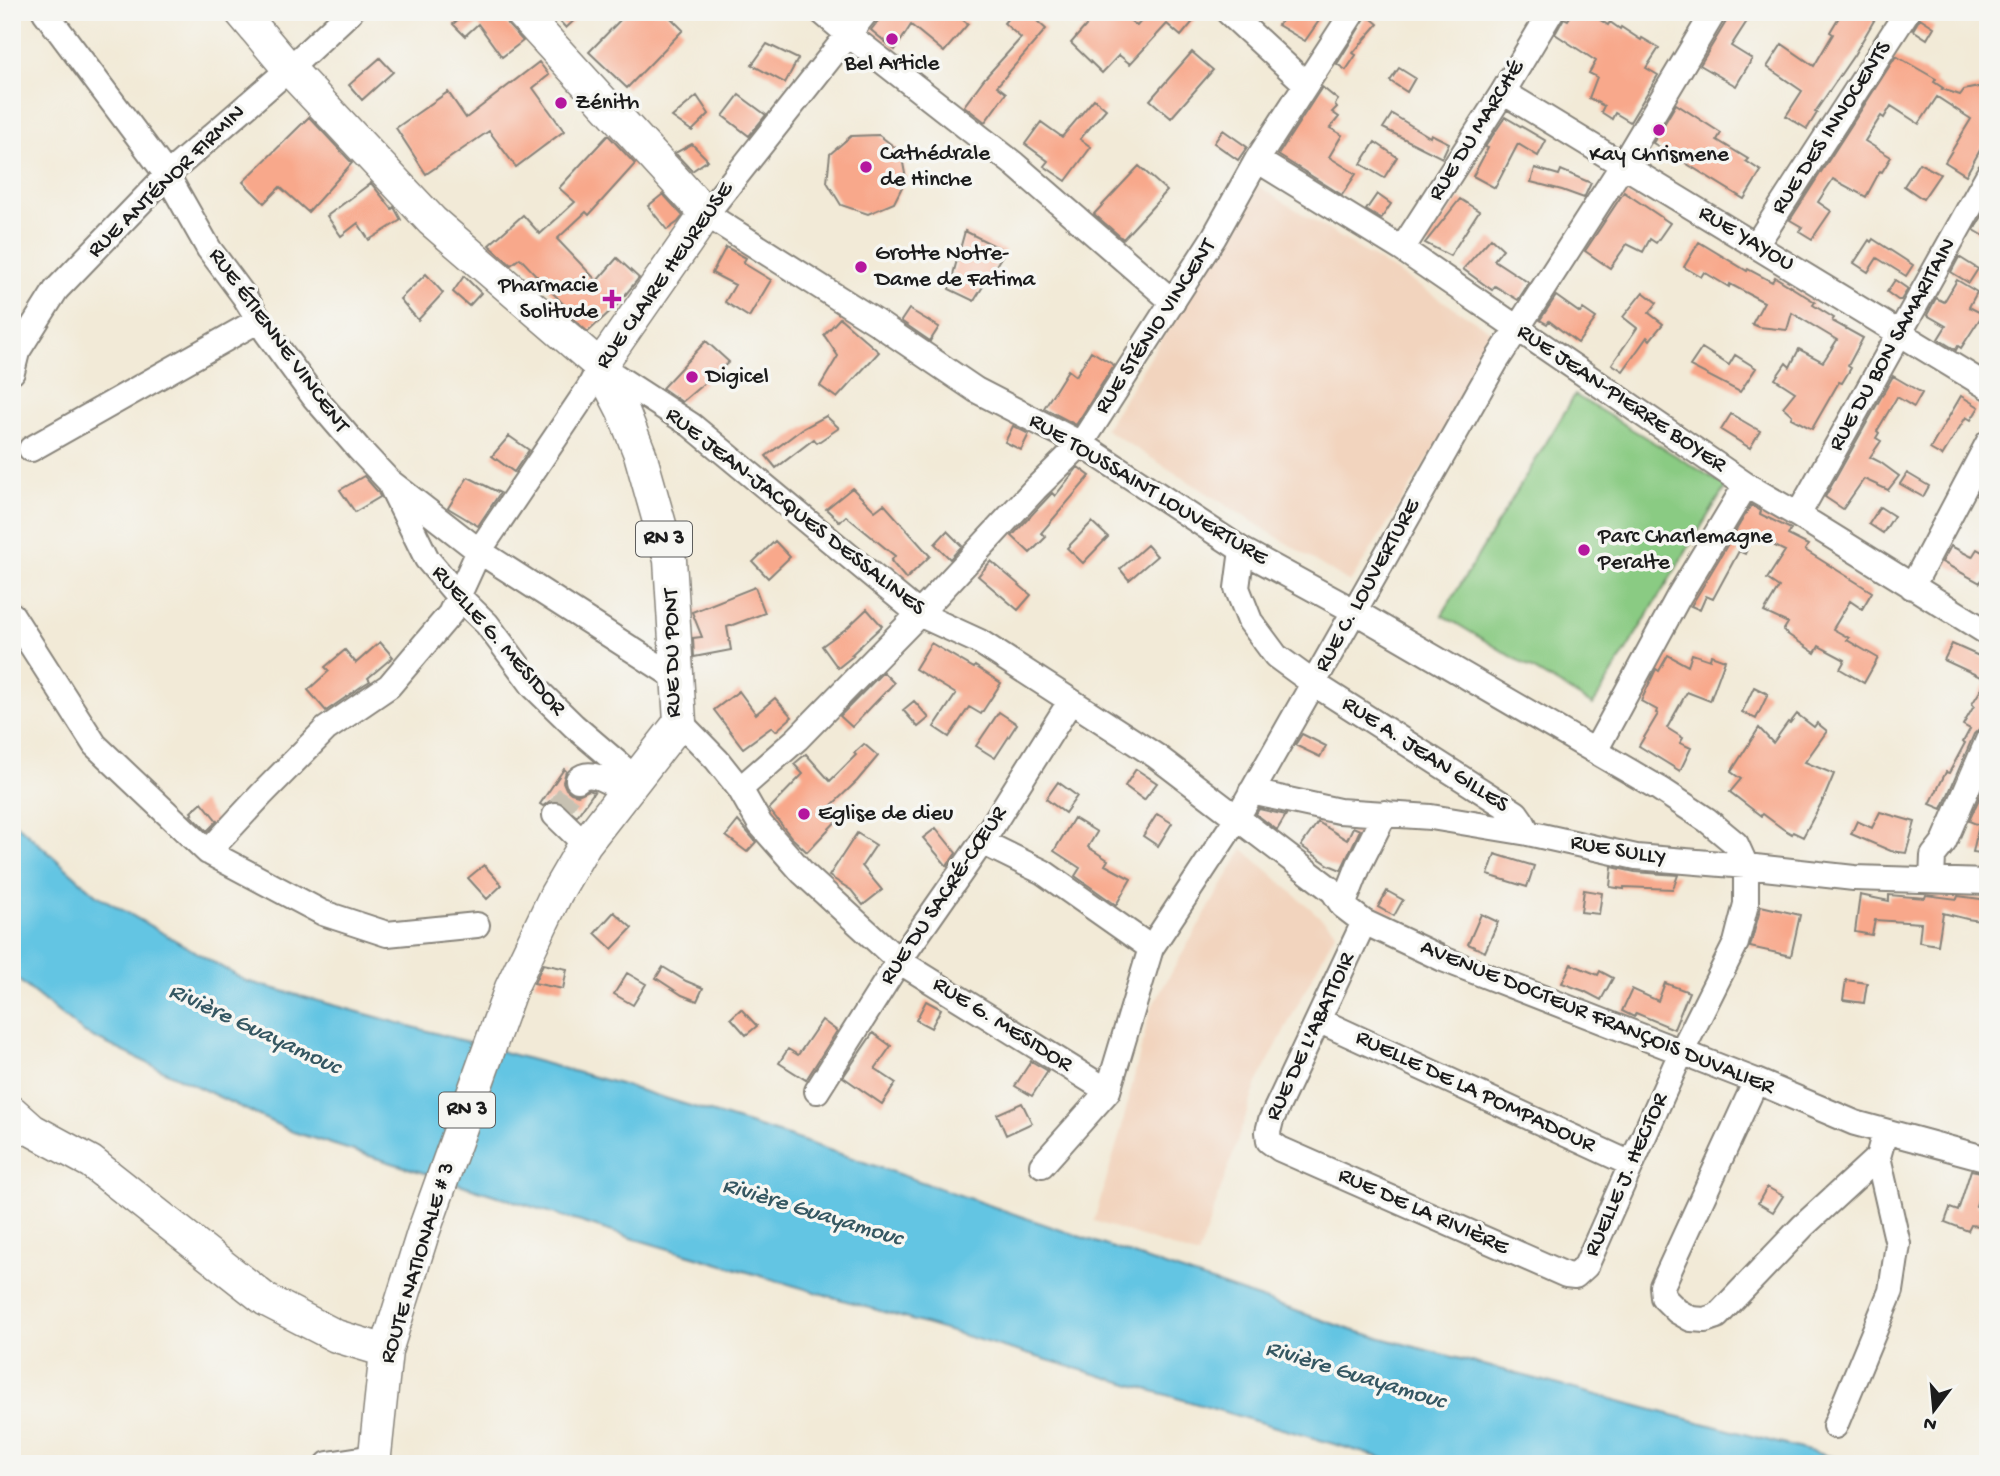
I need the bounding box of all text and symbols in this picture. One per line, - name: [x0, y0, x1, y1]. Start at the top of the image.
- marker: Bel Article: [884, 31, 900, 47]
- street label: RUE DES INNOCENTS: [1766, 36, 1898, 220]
- place label: Bel Article: [844, 51, 941, 78]
- street label: RUE DU MARCHÉ: [1423, 54, 1532, 206]
- place label: Zénith: [575, 90, 639, 117]
- marker: Zénith: [553, 95, 569, 111]
- street label: RUE ANTÉNOR FIRMIN: [82, 100, 252, 264]
- marker: Kay Chrismene: [1651, 122, 1667, 138]
- place label: Cathédrale de Hinche: [880, 141, 991, 194]
- place label: Kay Chrismene: [1589, 142, 1730, 169]
- marker: Cathédrale de Hinche: [858, 159, 874, 175]
- street label: RUE CLAIRE HEUREUSE: [590, 176, 741, 375]
- street label: RUE YAYOU: [1693, 200, 1799, 278]
- street label: RUE STÉNIO VINCENT: [1089, 234, 1223, 419]
- street label: RUE DU BON SAMARITAIN: [1823, 234, 1963, 456]
- place label: Grotte Notre- Dame de Fatima: [873, 241, 1036, 294]
- street label: RUE ÉTIENNE VINCENT: [202, 243, 355, 440]
- marker: Grotte Notre- Dame de Fatima: [853, 259, 869, 275]
- place label: Pharmacie Solitude: [497, 273, 599, 326]
- marker: Pharmacie Solitude: [604, 291, 620, 307]
- street label: RUE JEAN-PIERRE BOYER: [1511, 319, 1732, 480]
- place label: Digicel: [704, 364, 769, 391]
- marker: Digicel: [684, 369, 700, 385]
- street label: RUE JEAN-JACQUES DESSALINES: [659, 402, 931, 622]
- street label: RUE TOUSSAINT LOUVERTURE: [1024, 408, 1274, 573]
- street label: RUE C. LOUVERTURE: [1309, 493, 1428, 677]
- road number: RN 3: [636, 522, 692, 556]
- place label: Parc Charlemagne Peralte: [1597, 524, 1774, 577]
- marker: Parc Charlemagne Peralte: [1576, 542, 1592, 558]
- street label: RUELLE G. MESIDOR: [425, 560, 571, 723]
- street label: RUE DU PONT: [658, 587, 688, 718]
- street label: RUE A. JEAN GILLES: [1336, 691, 1514, 819]
- place label: Eglise de dieu: [818, 801, 953, 828]
- street label: RUE DU SACRÉ-CŒUR: [874, 801, 1014, 990]
- marker: Eglise de dieu: [796, 806, 812, 822]
- street label: RUE SULLY: [1568, 829, 1668, 873]
- street label: AVENUE DOCTEUR FRANÇOIS DUVALIER: [1416, 934, 1779, 1102]
- street label: RUE DE L'ABATTOIR: [1260, 948, 1362, 1125]
- street label: RUE G. MESIDOR: [927, 971, 1078, 1079]
- water label: Rivière Guayamouc: [163, 977, 347, 1084]
- street label: RUELLE DE LA POMPADOUR: [1351, 1025, 1600, 1160]
- street label: RUELLE J. HECTOR: [1579, 1088, 1675, 1261]
- road number: RN 3: [439, 1092, 495, 1128]
- street label: ROUTE NATIONALE # 3: [375, 1159, 461, 1367]
- street label: RUE DE LA RIVIÈRE: [1333, 1162, 1514, 1262]
- water label: Rivière Guayamouc: [719, 1172, 908, 1255]
- water label: Rivière Guayamouc: [1262, 1335, 1451, 1418]
- north arrow: [1898, 1374, 1968, 1444]
- text: N: [1921, 1410, 1939, 1436]

